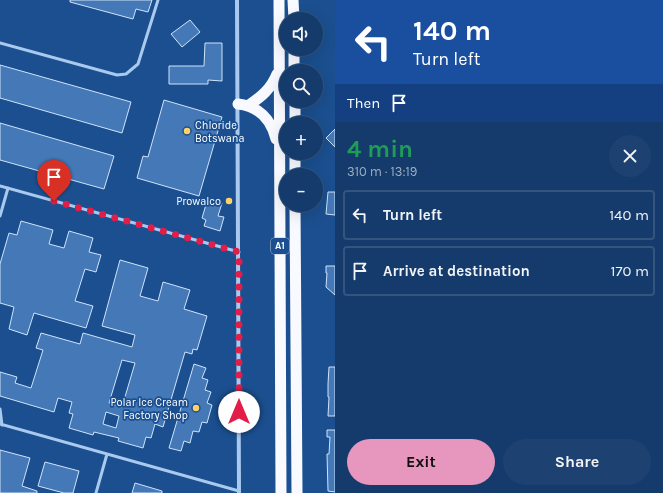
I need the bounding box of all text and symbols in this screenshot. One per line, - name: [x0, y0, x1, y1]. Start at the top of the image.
- map controls: [279, 12, 323, 212]
- button: sound: [279, 12, 323, 56]
- text: 140 m: [413, 14, 491, 47]
- icon: left: [347, 16, 399, 68]
- text: Turn left: [413, 48, 481, 70]
- button: search: [279, 64, 323, 108]
- icon: arrive: [388, 92, 410, 114]
- text: Then: [347, 94, 380, 112]
- button: +: [279, 116, 323, 160]
- place label: Chloride Botswana: [195, 119, 244, 145]
- marker: Chloride Botswana: [182, 126, 192, 136]
- text: 4 min: [347, 135, 413, 163]
- button: close: [609, 135, 651, 177]
- pin: [37, 160, 71, 201]
- text: 310 m · 13:19: [347, 164, 417, 179]
- icon: arrive: [43, 166, 65, 188]
- button: −: [279, 168, 323, 212]
- place label: Prowalco: [176, 195, 221, 208]
- marker: Prowalco: [224, 196, 234, 206]
- icon: left: [349, 204, 371, 226]
- text: Turn left: [383, 206, 442, 224]
- text: 140 m: [609, 206, 649, 224]
- road number: A1: [271, 238, 289, 254]
- icon: arrive: [349, 260, 371, 282]
- text: Arrive at destination: [383, 262, 530, 280]
- text: 170 m: [611, 262, 649, 280]
- position arrow: [218, 391, 260, 433]
- place label: Polar Ice Cream Factory Shop: [110, 396, 188, 422]
- marker: Polar Ice Cream Factory Shop: [191, 403, 201, 413]
- button: Exit: [347, 439, 495, 485]
- button: Share: [503, 439, 651, 485]

